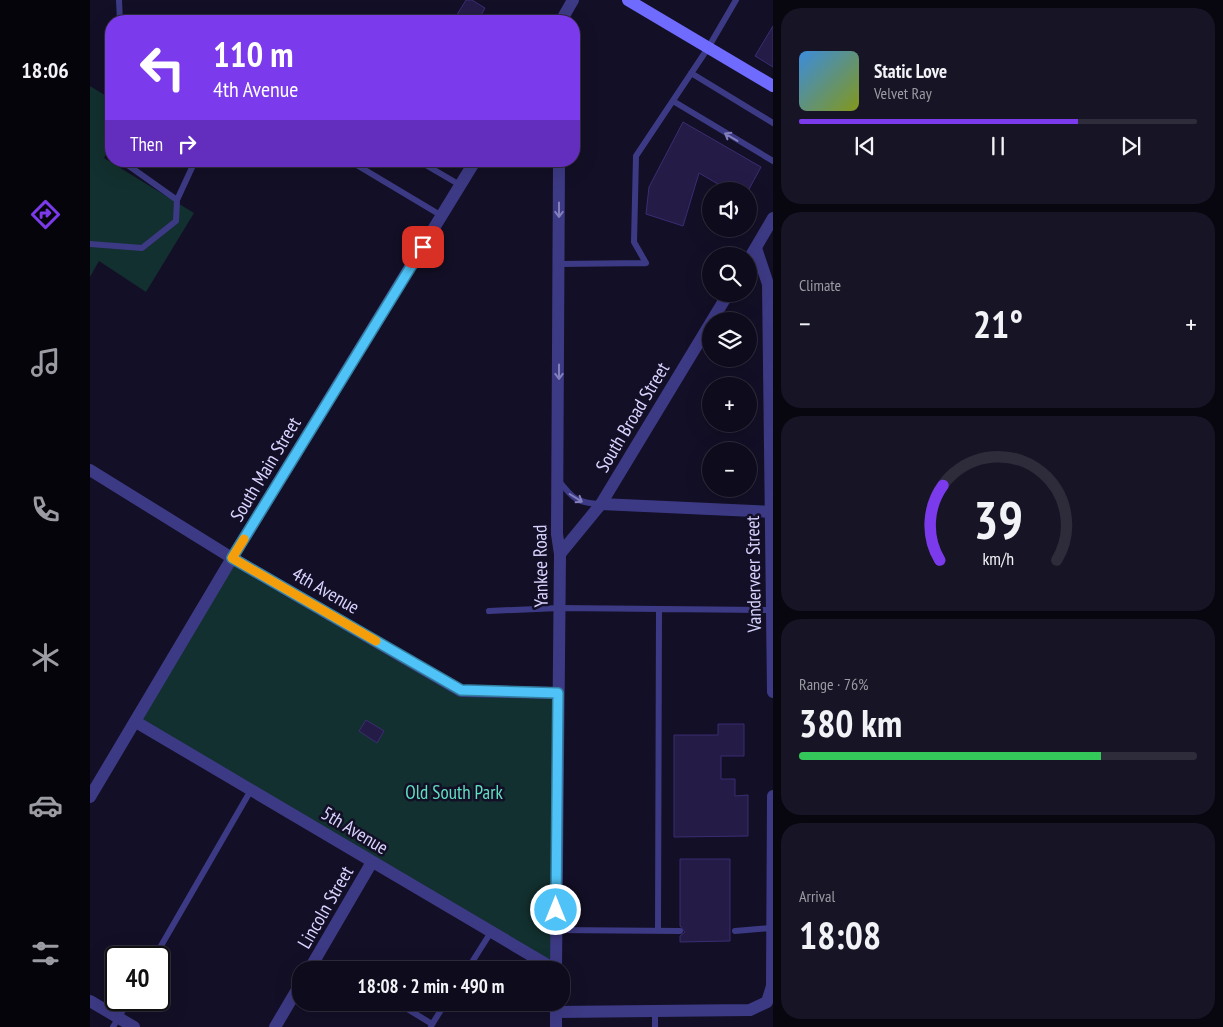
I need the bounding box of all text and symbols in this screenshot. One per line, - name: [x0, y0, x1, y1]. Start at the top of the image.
- text: 110 m: [213, 31, 294, 77]
- icon: left: [130, 35, 195, 100]
- text: 18:06: [21, 56, 69, 84]
- text: Static Love: [874, 59, 947, 83]
- text: 4th Avenue: [213, 75, 298, 103]
- text: Velvet Ray: [874, 83, 932, 103]
- icon: right: [173, 130, 201, 158]
- one-way arrow: [725, 131, 739, 141]
- text: Then: [130, 132, 163, 156]
- icon: previous: [851, 132, 879, 160]
- icon: pause: [984, 132, 1012, 160]
- icon: next: [1117, 132, 1145, 160]
- map controls: [702, 182, 757, 497]
- button: sound: [702, 182, 757, 237]
- icon: directions: [28, 197, 63, 232]
- one-way arrow: [554, 202, 564, 218]
- pin: [402, 226, 444, 268]
- icon: arrive: [409, 233, 437, 261]
- button: search: [702, 247, 757, 302]
- text: Climate: [799, 275, 841, 295]
- text: 21°: [973, 299, 1023, 348]
- text: −: [799, 305, 811, 342]
- text: +: [1185, 305, 1197, 342]
- button: layers: [702, 312, 757, 367]
- icon: music: [28, 345, 63, 380]
- street label: South Broad Street: [590, 357, 675, 476]
- one-way arrow: [554, 364, 564, 380]
- button: +: [702, 377, 757, 432]
- street label: South Main Street: [224, 412, 306, 526]
- button: −: [702, 442, 757, 497]
- text: 39: [973, 486, 1023, 553]
- icon: phone: [28, 492, 63, 527]
- one-way arrow: [569, 493, 583, 504]
- street label: Vanderveer Street: [740, 515, 766, 634]
- street label: Yankee Road: [527, 524, 553, 608]
- text: km/h: [982, 547, 1014, 570]
- street label: 4th Avenue: [288, 561, 364, 619]
- icon: climate: [28, 640, 63, 675]
- text: Range · 76%: [799, 674, 868, 694]
- text: 380 km: [799, 698, 902, 747]
- park label: Old South Park: [405, 780, 503, 804]
- icon: car: [28, 788, 63, 823]
- street label: 5th Avenue: [317, 801, 393, 859]
- street label: Lincoln Street: [292, 861, 359, 952]
- position arrow: [529, 883, 581, 935]
- text: Arrival: [799, 886, 835, 906]
- text: 18:08: [799, 910, 881, 959]
- icon: filters: [28, 936, 63, 971]
- speed limit sign: 40: [105, 946, 170, 1011]
- text: 18:08 · 2 min · 490 m: [358, 974, 504, 998]

